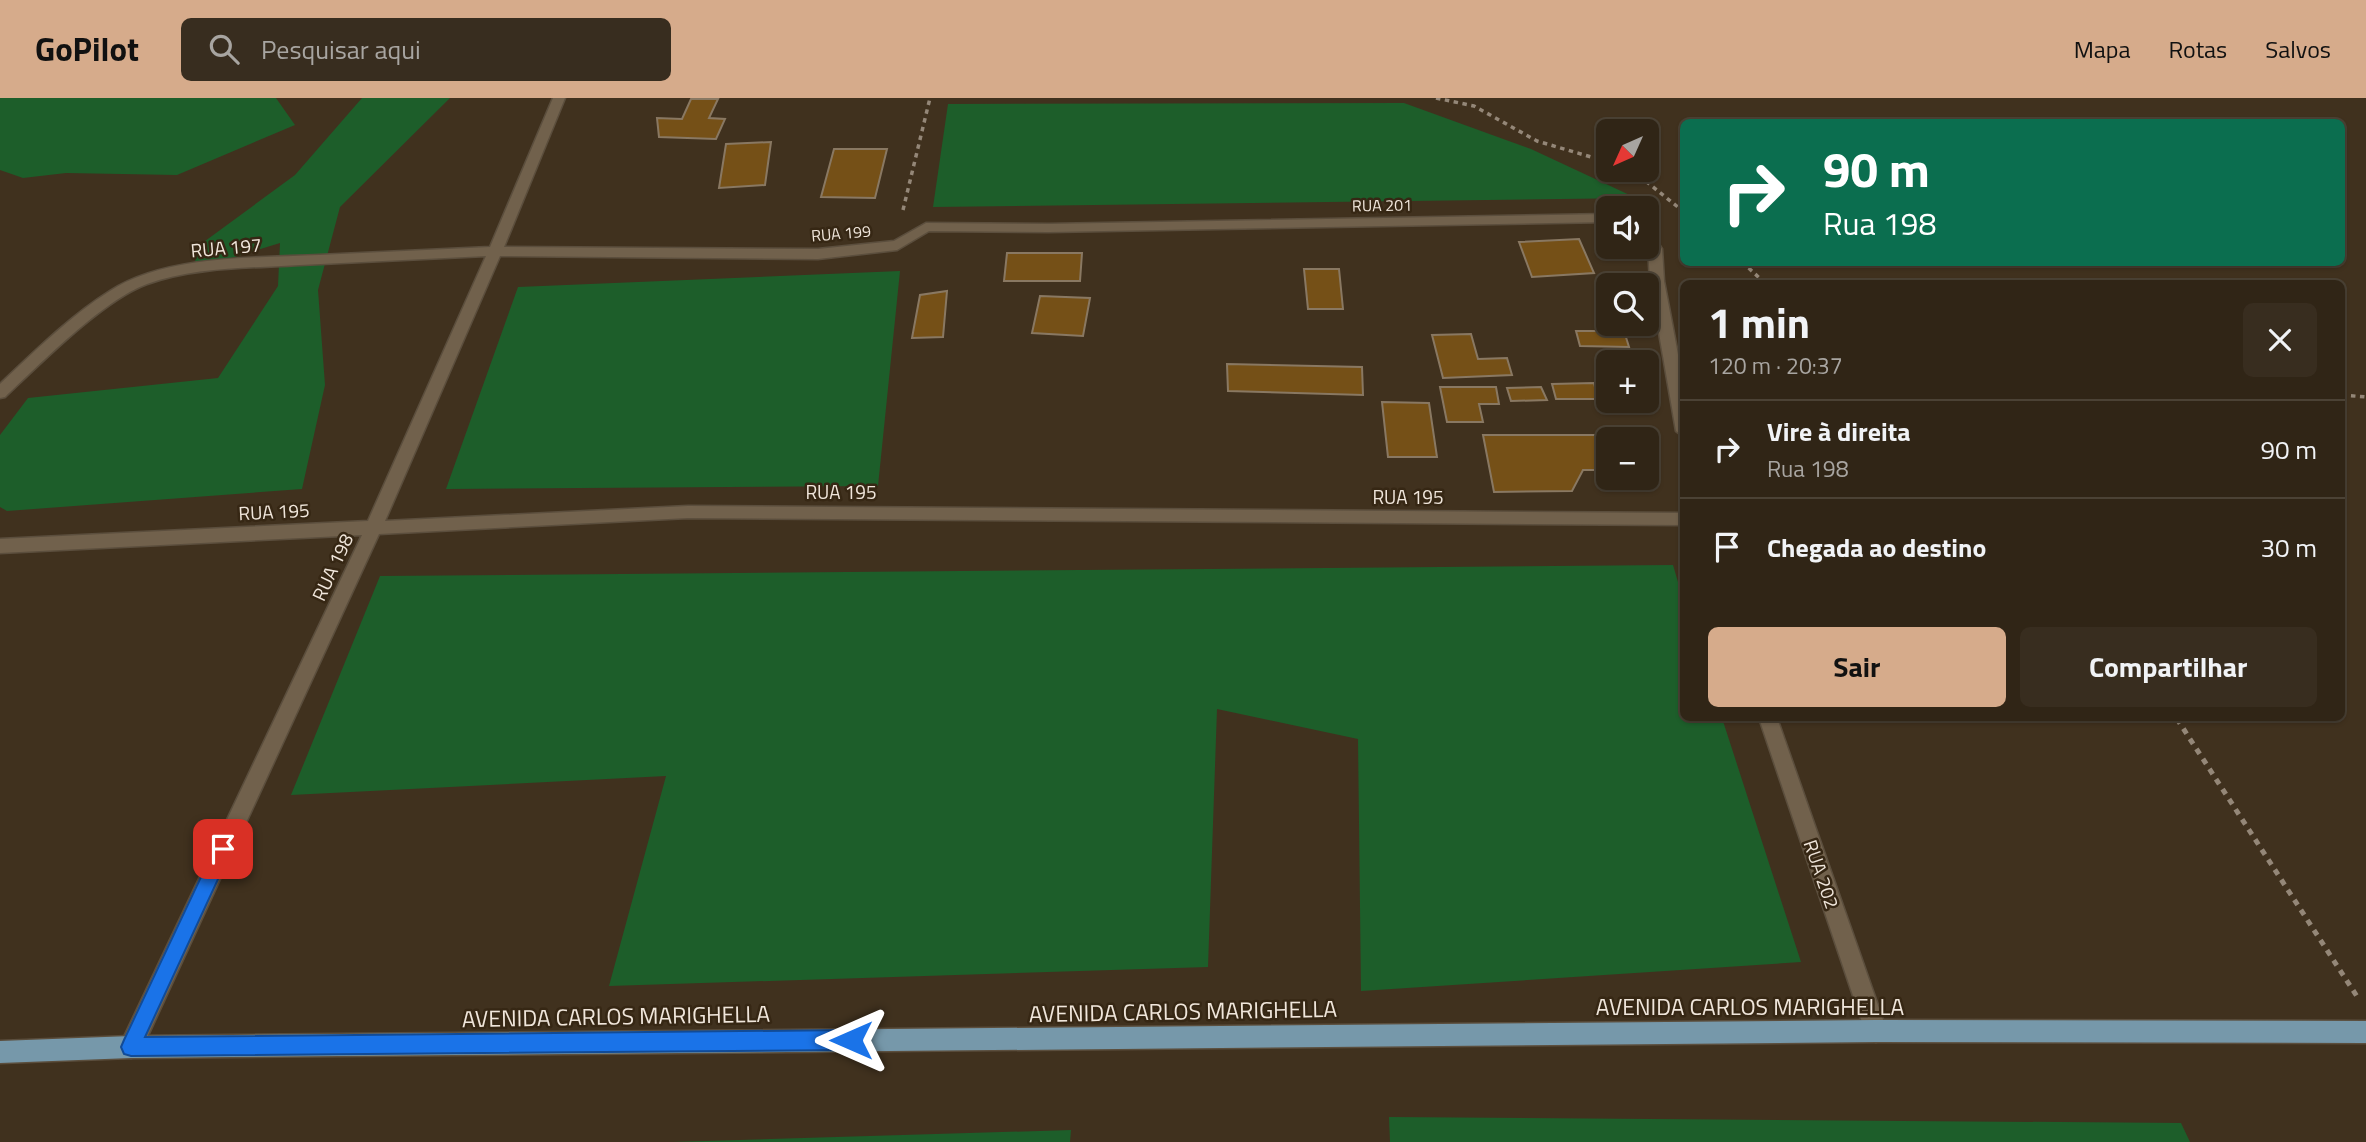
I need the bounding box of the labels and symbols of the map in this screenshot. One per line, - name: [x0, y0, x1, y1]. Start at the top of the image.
- north arrow: [1596, 119, 1659, 182]
- street label: RUA 201: [1352, 192, 1412, 218]
- street label: RUA 199: [810, 218, 872, 248]
- street label: RUA 197: [189, 229, 263, 265]
- street label: RUA 195: [805, 477, 877, 506]
- street label: RUA 195: [1372, 482, 1444, 511]
- street label: RUA 195: [238, 495, 310, 527]
- street label: RUA 198: [304, 528, 360, 605]
- pin: [193, 819, 253, 879]
- street label: RUA 202: [1797, 836, 1847, 912]
- street label: AVENIDA CARLOS MARIGHELLA: [1596, 989, 1904, 1024]
- street label: AVENIDA CARLOS MARIGHELLA: [1029, 991, 1338, 1031]
- street label: AVENIDA CARLOS MARIGHELLA: [462, 996, 771, 1036]
- position arrow: [814, 1003, 888, 1077]

